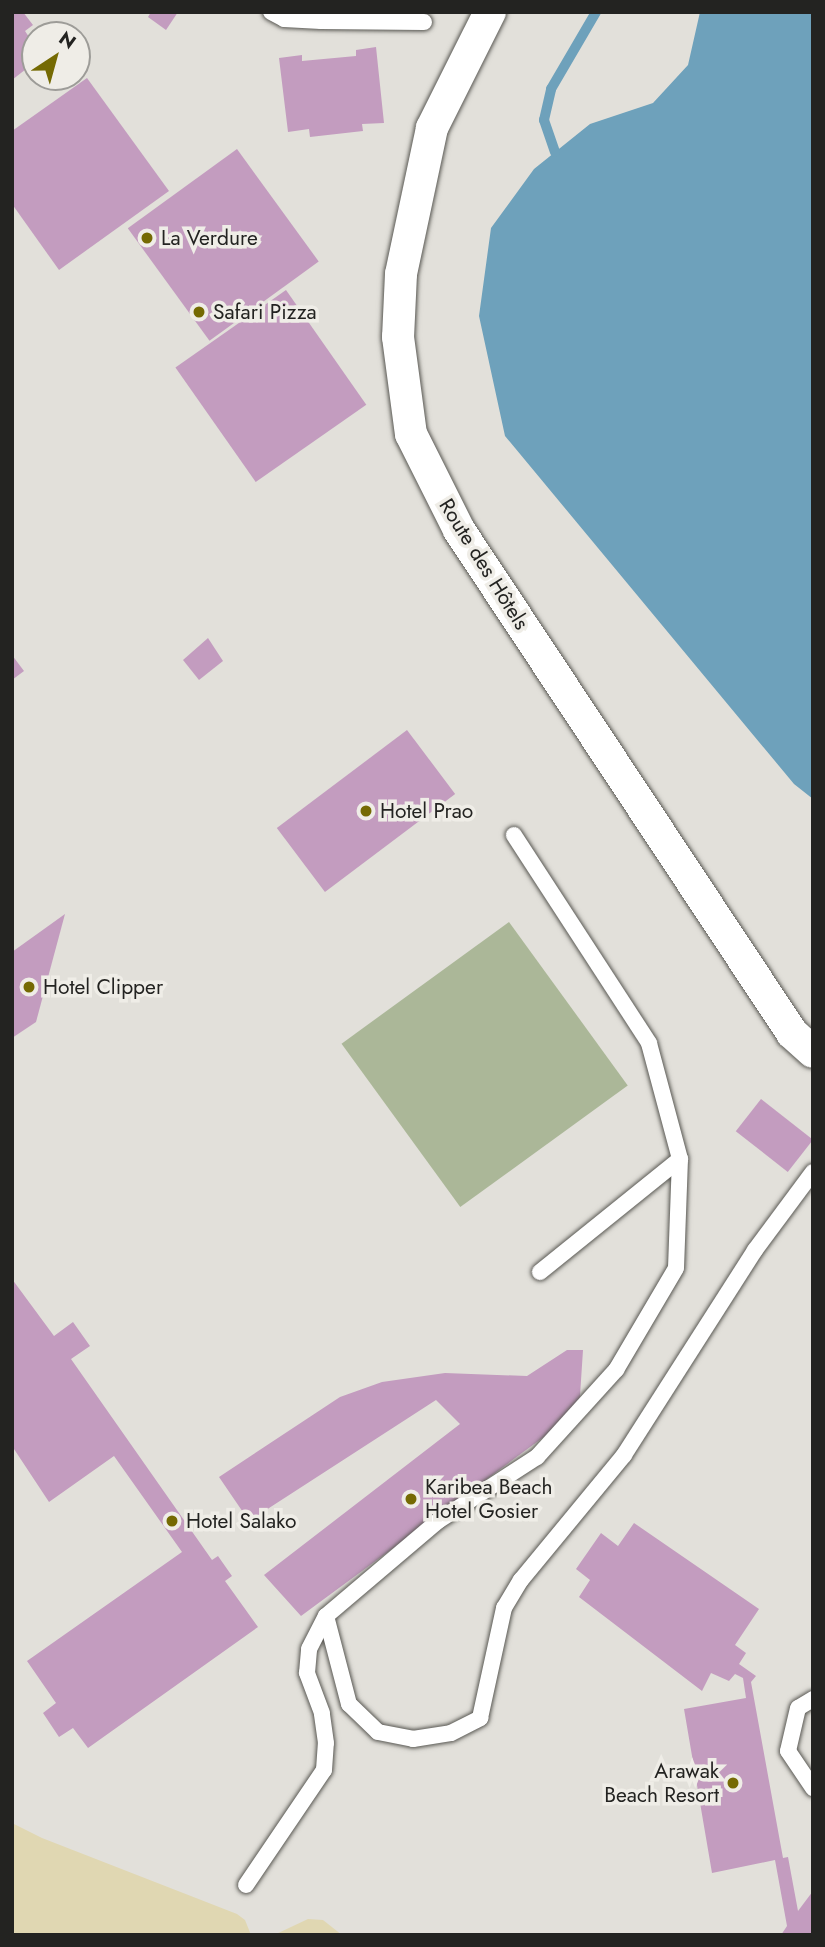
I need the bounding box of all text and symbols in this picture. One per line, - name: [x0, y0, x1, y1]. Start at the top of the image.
- north arrow: [21, 21, 91, 91]
- text: N: [53, 25, 82, 56]
- place label: La Verdure: [161, 225, 258, 251]
- marker: La Verdure: [139, 230, 155, 246]
- place label: Safari Pizza: [213, 299, 317, 325]
- marker: Safari Pizza: [191, 304, 207, 320]
- street label: Route des Hôtels: [434, 494, 534, 634]
- place label: Hotel Prao: [380, 798, 473, 824]
- marker: Hotel Prao: [358, 803, 374, 819]
- place label: Hotel Clipper: [43, 974, 163, 1000]
- marker: Hotel Clipper: [21, 979, 37, 995]
- place label: Karibea Beach Hotel Gosier: [425, 1474, 553, 1524]
- marker: Karibea Beach Hotel Gosier: [403, 1491, 419, 1507]
- place label: Hotel Salako: [186, 1508, 296, 1534]
- marker: Hotel Salako: [164, 1513, 180, 1529]
- place label: Arawak Beach Resort: [604, 1758, 719, 1808]
- marker: Arawak Beach Resort: [725, 1775, 741, 1791]

